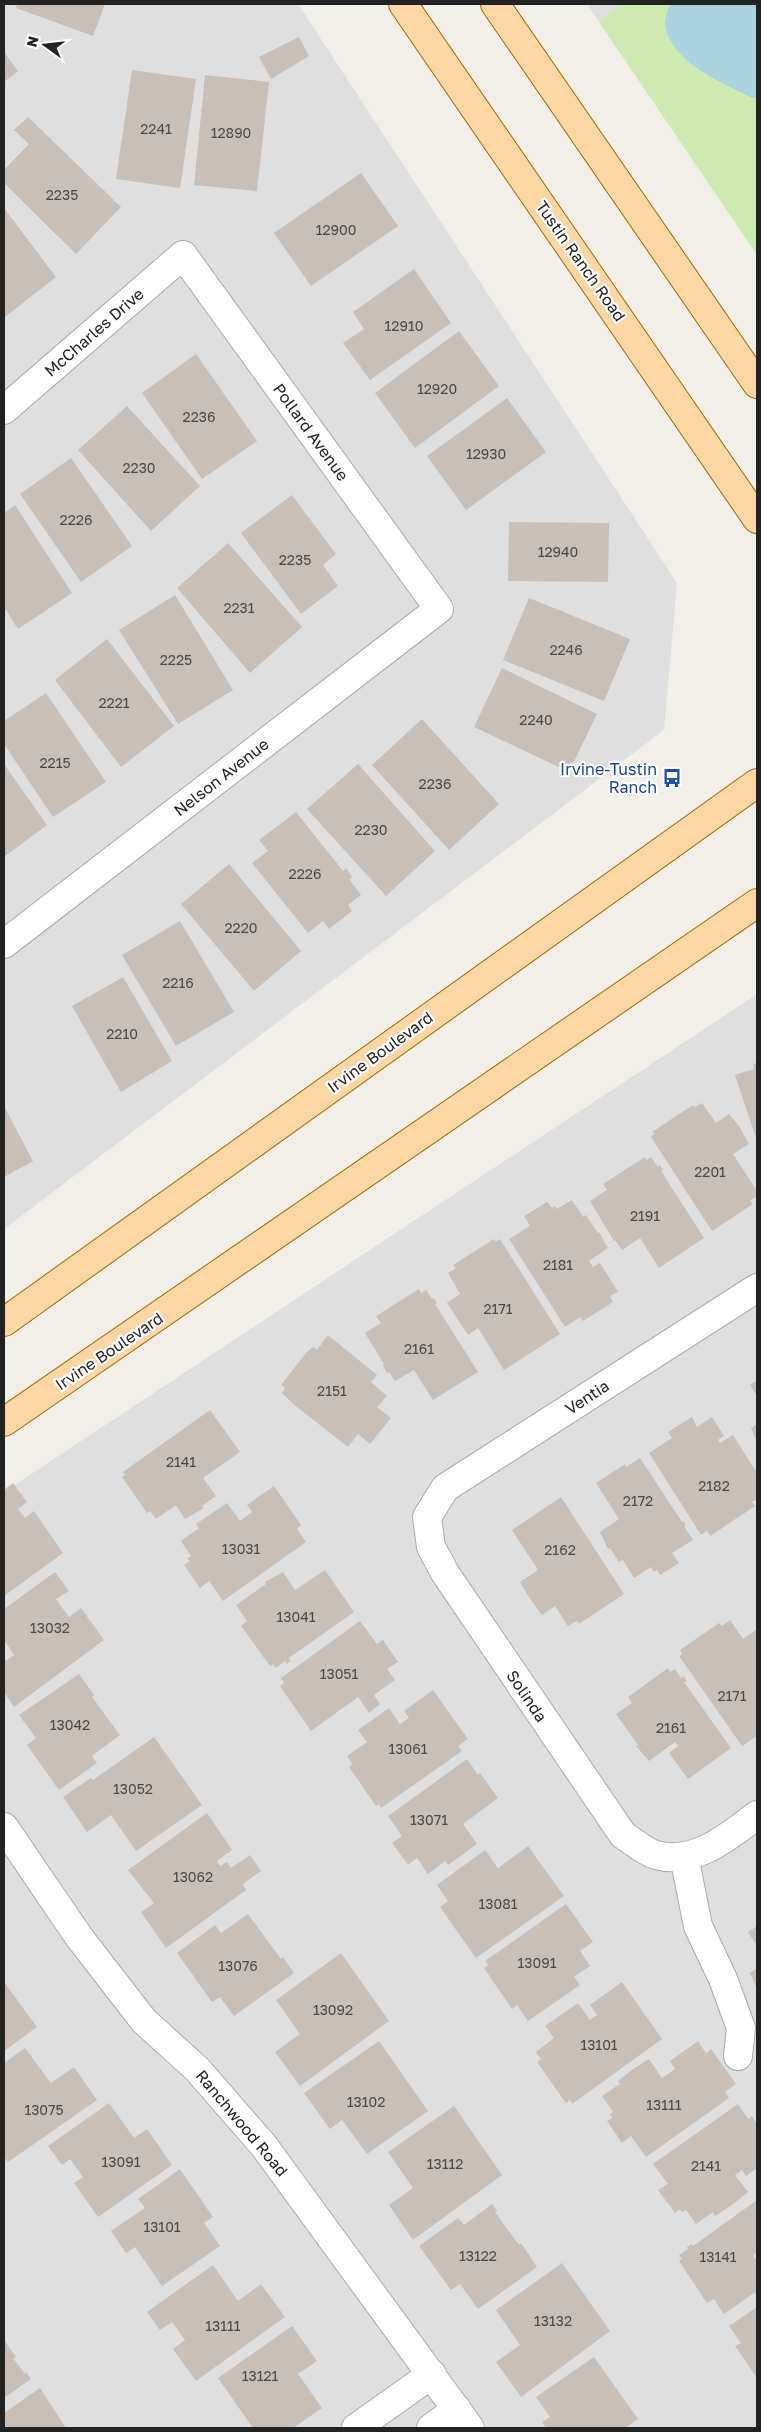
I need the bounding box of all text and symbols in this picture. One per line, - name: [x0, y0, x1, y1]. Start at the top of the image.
- north arrow: [20, 20, 70, 70]
- text: N: [22, 34, 42, 49]
- house number: 2241: [140, 120, 172, 137]
- house number: 12890: [211, 124, 251, 141]
- house number: 2235: [46, 186, 78, 203]
- street label: Tustin Ranch Road: [532, 197, 630, 325]
- house number: 12900: [316, 221, 356, 238]
- street label: McCharles Drive: [40, 283, 148, 381]
- house number: 12910: [385, 317, 423, 334]
- street label: Pollard Avenue: [269, 379, 353, 485]
- house number: 12920: [417, 380, 457, 397]
- house number: 2236: [183, 408, 215, 425]
- house number: 12930: [466, 445, 506, 462]
- house number: 2230: [122, 459, 156, 476]
- house number: 2226: [60, 511, 92, 528]
- house number: 12940: [538, 543, 578, 560]
- house number: 2235: [279, 551, 311, 568]
- house number: 2231: [223, 599, 255, 616]
- house number: 2246: [549, 641, 583, 658]
- house number: 2225: [160, 651, 192, 668]
- house number: 2221: [98, 694, 130, 711]
- house number: 2240: [519, 711, 553, 728]
- street label: Nelson Avenue: [170, 734, 272, 820]
- house number: 2215: [39, 754, 71, 771]
- place label: Irvine-Tustin Ranch: [560, 759, 657, 797]
- bus stop icon: Irvine-Tustin Ranch: [661, 767, 683, 789]
- house number: 2236: [419, 775, 451, 792]
- house number: 2230: [354, 821, 388, 838]
- house number: 2226: [289, 865, 321, 882]
- house number: 2220: [224, 919, 258, 936]
- house number: 2216: [162, 974, 194, 991]
- street label: Irvine Boulevard: [323, 1007, 437, 1097]
- house number: 2210: [106, 1025, 138, 1042]
- house number: 2201: [694, 1163, 726, 1180]
- house number: 2191: [630, 1207, 660, 1224]
- house number: 2181: [543, 1256, 573, 1273]
- house number: 2171: [483, 1300, 513, 1317]
- street label: Irvine Boulevard: [51, 1308, 167, 1394]
- house number: 2161: [404, 1340, 434, 1357]
- street label: Ventia: [561, 1375, 613, 1419]
- house number: 2151: [317, 1382, 347, 1399]
- house number: 2141: [166, 1453, 196, 1470]
- house number: 2182: [698, 1477, 730, 1494]
- house number: 2172: [623, 1492, 653, 1509]
- house number: 13031: [222, 1540, 261, 1557]
- house number: 2162: [544, 1541, 576, 1558]
- house number: 13041: [277, 1608, 316, 1625]
- house number: 13032: [30, 1619, 70, 1636]
- house number: 13051: [320, 1665, 358, 1682]
- street label: Solinda: [503, 1666, 551, 1726]
- house number: 2171: [717, 1687, 747, 1704]
- house number: 13042: [50, 1716, 90, 1733]
- house number: 2161: [656, 1719, 686, 1736]
- house number: 13061: [389, 1740, 428, 1757]
- house number: 13052: [113, 1780, 153, 1797]
- house number: 13071: [410, 1811, 448, 1828]
- house number: 13062: [173, 1868, 213, 1885]
- house number: 13081: [479, 1895, 518, 1912]
- house number: 13091: [518, 1954, 557, 1971]
- house number: 13076: [218, 1957, 258, 1974]
- house number: 13092: [313, 2001, 353, 2018]
- house number: 13101: [580, 2036, 618, 2053]
- street label: Ranchwood Road: [192, 2066, 292, 2180]
- house number: 13102: [347, 2093, 385, 2110]
- house number: 13111: [646, 2096, 682, 2113]
- house number: 13075: [24, 2101, 64, 2118]
- house number: 13091: [102, 2153, 141, 2170]
- house number: 13112: [427, 2155, 463, 2172]
- house number: 2141: [691, 2157, 721, 2174]
- house number: 13101: [143, 2218, 181, 2235]
- house number: 13122: [459, 2247, 497, 2264]
- house number: 13141: [699, 2248, 737, 2265]
- house number: 13132: [534, 2312, 572, 2329]
- house number: 13111: [205, 2317, 241, 2334]
- house number: 13121: [242, 2367, 279, 2384]

